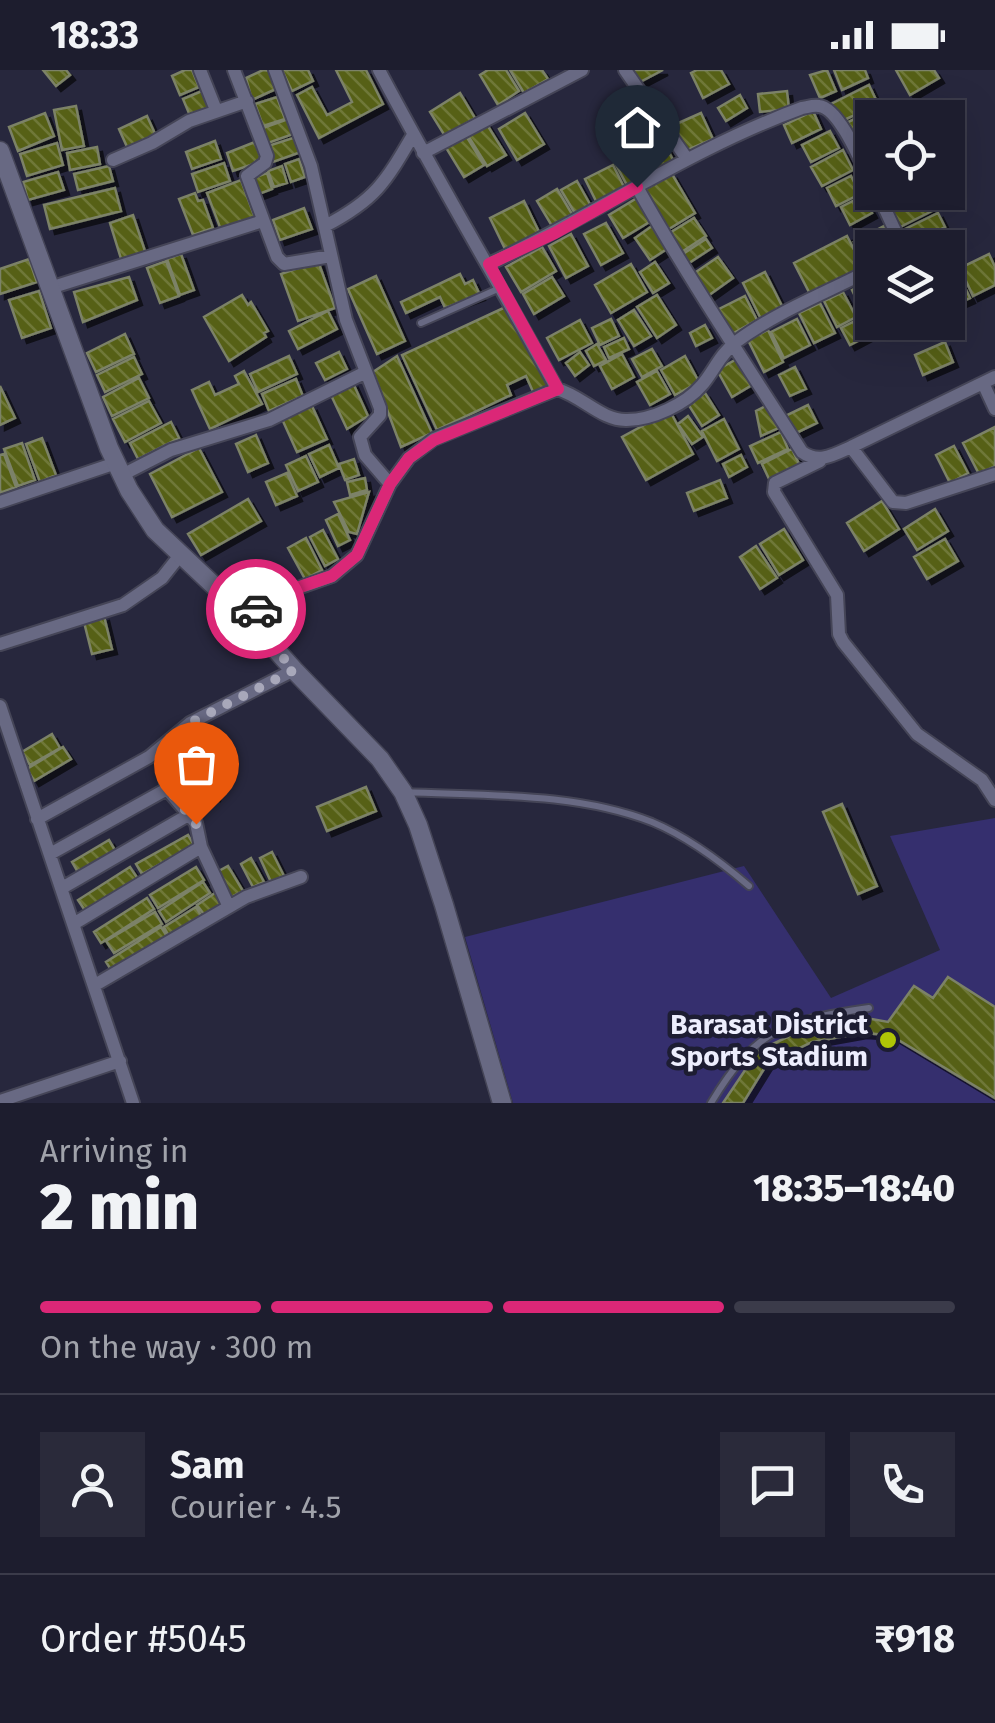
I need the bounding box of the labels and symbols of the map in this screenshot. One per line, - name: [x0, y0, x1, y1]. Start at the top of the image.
- pin: [595, 85, 680, 188]
- courier: [206, 559, 306, 659]
- pin: [154, 722, 239, 825]
- place label: Barasat District Sports Stadium: [670, 1008, 869, 1073]
- marker: Barasat District Sports Stadium: [877, 1029, 899, 1051]

